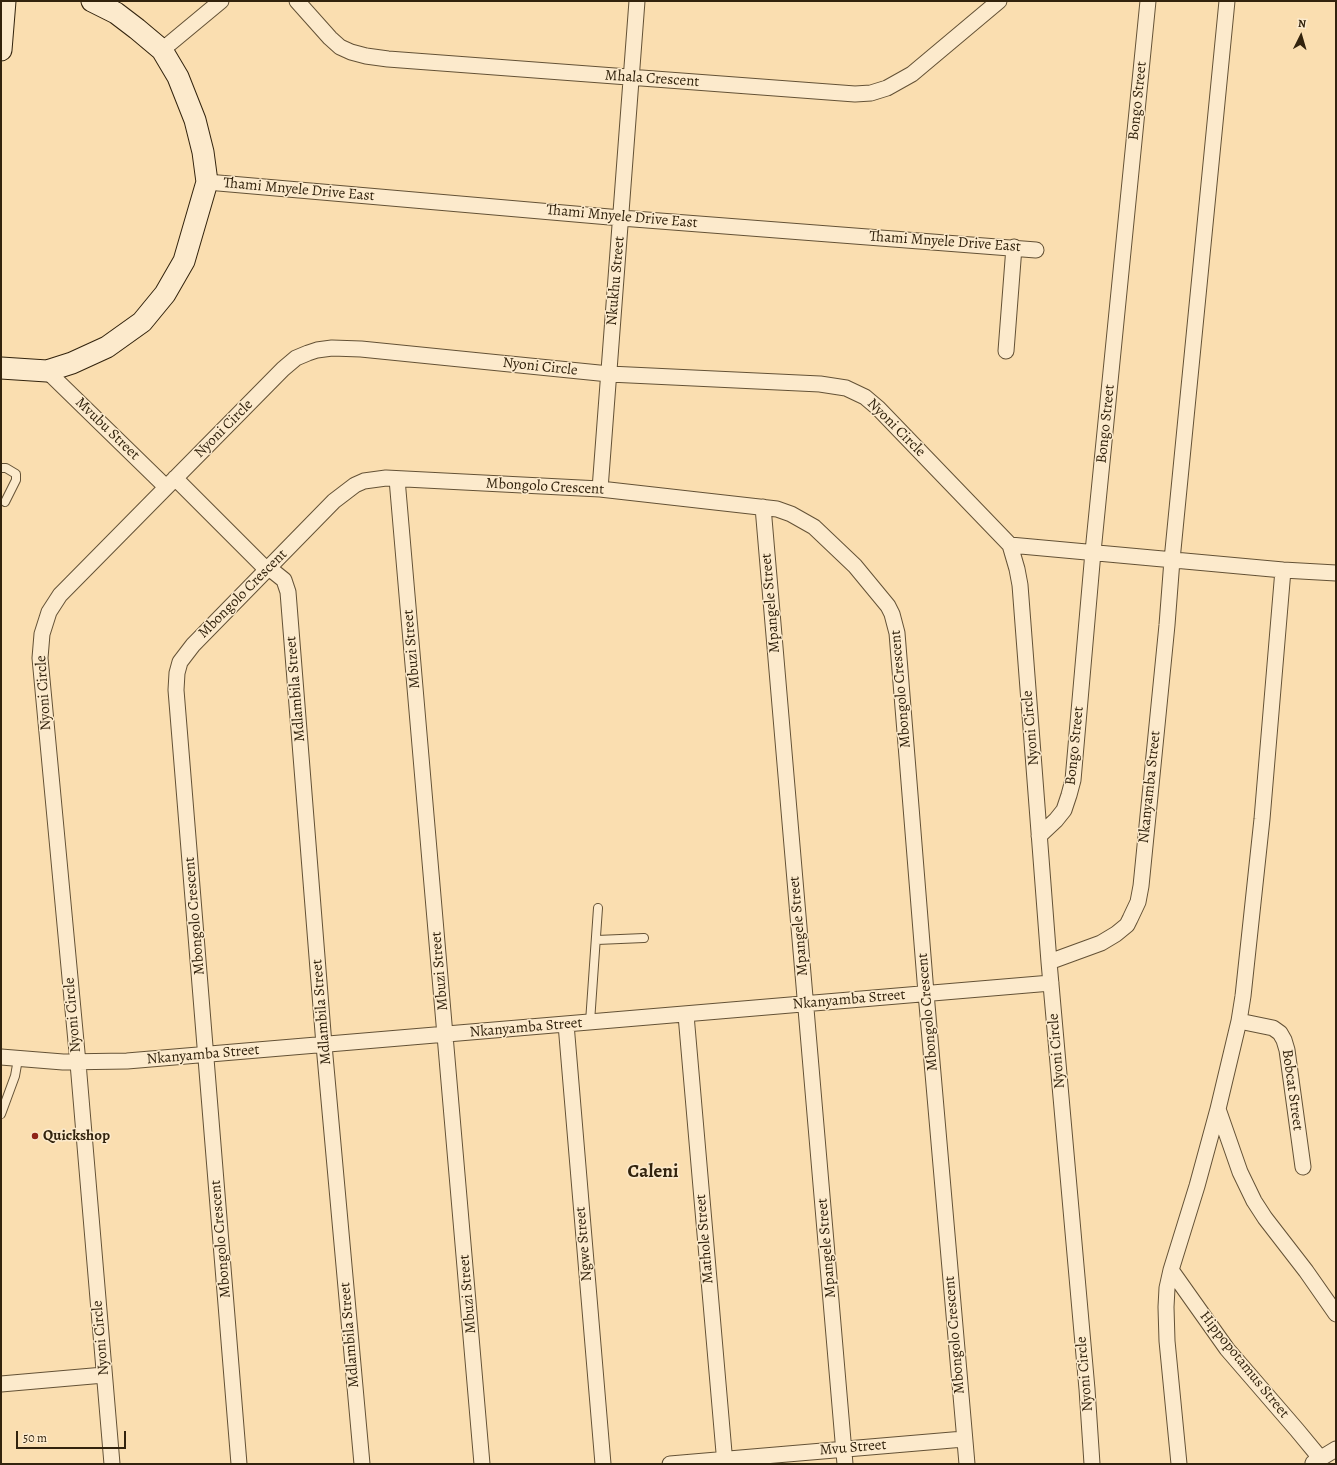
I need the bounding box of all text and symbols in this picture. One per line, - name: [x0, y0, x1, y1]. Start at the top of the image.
- north arrow: [1281, 16, 1321, 56]
- text: N: [1297, 16, 1307, 31]
- street label: Bongo Street: [1125, 61, 1151, 141]
- street label: Mhala Crescent: [604, 67, 700, 91]
- street label: Thami Mnyele Drive East: [223, 174, 375, 206]
- street label: Thami Mnyele Drive East: [546, 201, 698, 233]
- street label: Thami Mnyele Drive East: [869, 228, 1021, 256]
- street label: Nkukhu Street: [603, 235, 629, 327]
- street label: Nyoni Circle: [502, 354, 578, 380]
- street label: Bongo Street: [1093, 384, 1119, 464]
- street label: Mvubu Street: [71, 394, 143, 464]
- street label: Nyoni Circle: [863, 395, 929, 461]
- street label: Nyoni Circle: [191, 396, 257, 462]
- street label: Mbongolo Crescent: [485, 475, 605, 499]
- street label: Mbongolo Crescent: [195, 546, 291, 642]
- street label: Mpangele Street: [758, 552, 784, 654]
- street label: Mbuzi Street: [400, 609, 424, 689]
- street label: Mbongolo Crescent: [887, 629, 915, 749]
- street label: Mdlambila Street: [282, 635, 310, 743]
- street label: Nyoni Circle: [32, 655, 56, 731]
- street label: Nyoni Circle: [1019, 690, 1043, 766]
- street label: Bongo Street: [1062, 706, 1088, 786]
- street label: Nkanyamba Street: [1135, 730, 1165, 844]
- street label: Mbongolo Crescent: [181, 856, 209, 976]
- street label: Mpangele Street: [786, 875, 812, 977]
- street label: Mbuzi Street: [428, 931, 452, 1011]
- street label: Mbongolo Crescent: [914, 952, 942, 1072]
- street label: Mdlambila Street: [308, 958, 336, 1066]
- street label: Nyoni Circle: [61, 977, 85, 1053]
- street label: Nkanyamba Street: [792, 986, 906, 1014]
- street label: Nyoni Circle: [1045, 1013, 1069, 1089]
- street label: Nkanyamba Street: [469, 1014, 583, 1042]
- street label: Nkanyamba Street: [146, 1041, 260, 1069]
- street label: Bobcat Street: [1277, 1048, 1307, 1132]
- place label: Quickshop: [43, 1127, 110, 1145]
- marker: Quickshop: [30, 1131, 40, 1141]
- district label: Caleni: [628, 1161, 678, 1183]
- street label: Mbongolo Crescent: [207, 1179, 235, 1299]
- street label: Mathole Street: [692, 1193, 718, 1285]
- street label: Mpangele Street: [814, 1197, 840, 1299]
- street label: Ngwe Street: [572, 1206, 596, 1282]
- street label: Mbuzi Street: [456, 1254, 480, 1334]
- street label: Mbongolo Crescent: [941, 1275, 969, 1395]
- street label: Mdlambila Street: [336, 1281, 364, 1389]
- street label: Nyoni Circle: [89, 1300, 113, 1376]
- street label: Hippopotamus Street: [1195, 1308, 1293, 1422]
- street label: Nyoni Circle: [1073, 1336, 1097, 1412]
- scale bar: [18, 1423, 128, 1449]
- text: 50 m: [23, 1430, 47, 1446]
- street label: Mvu Street: [819, 1436, 887, 1460]

